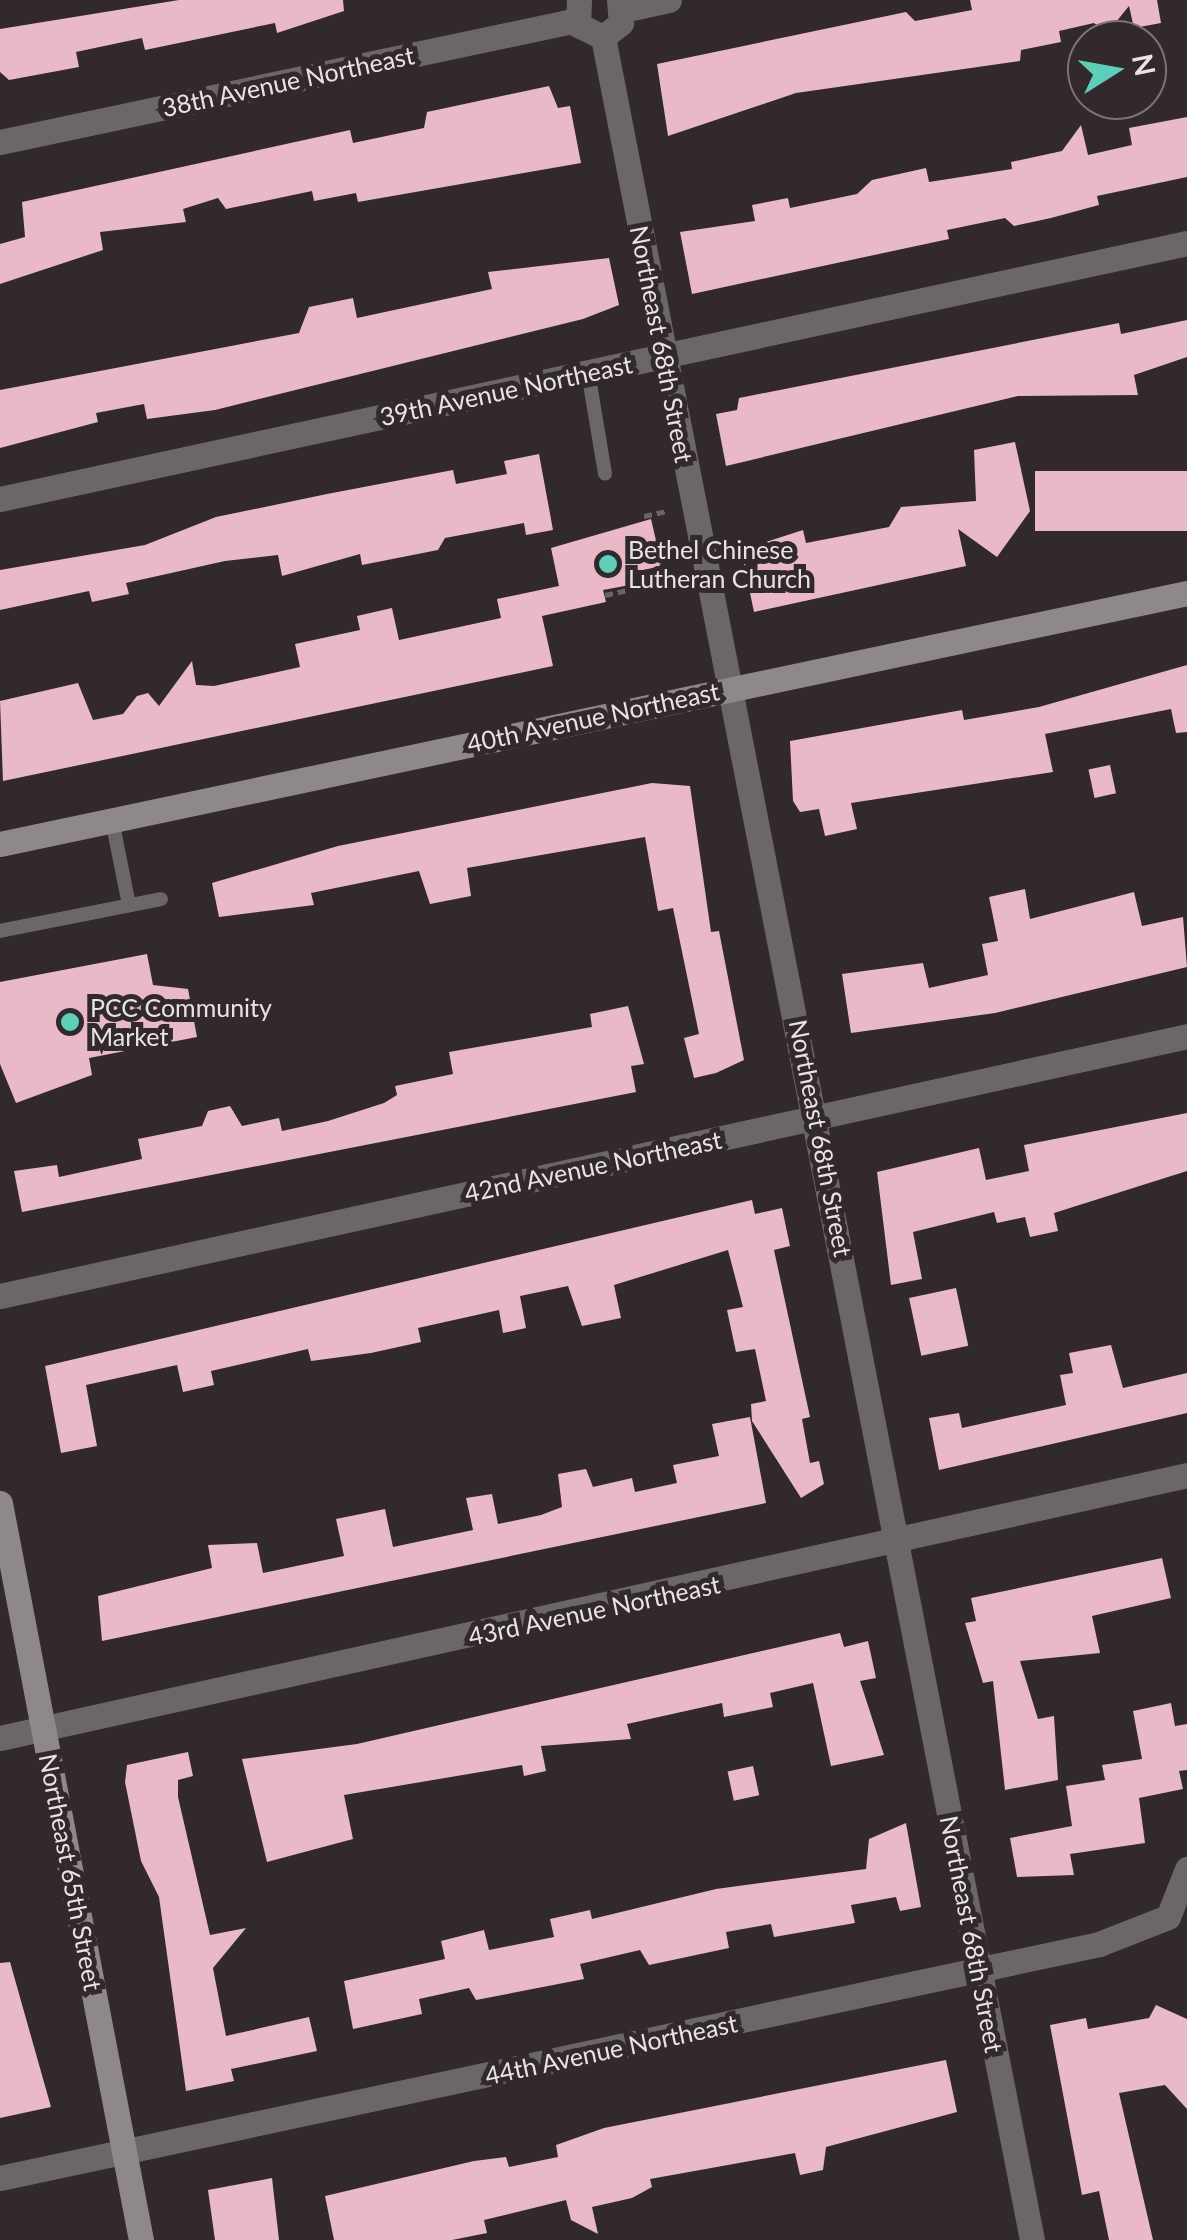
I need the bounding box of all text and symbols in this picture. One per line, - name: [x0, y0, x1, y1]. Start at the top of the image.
- north arrow: [1067, 20, 1167, 120]
- street label: 38th Avenue Northeast: [159, 40, 417, 122]
- text: N: [1126, 51, 1163, 78]
- street label: Northeast 68th Street: [624, 223, 700, 465]
- street label: 39th Avenue Northeast: [377, 349, 635, 431]
- place label: Bethel Chinese Lutheran Church: [628, 535, 811, 594]
- marker: Bethel Chinese Lutheran Church: [597, 553, 619, 575]
- street label: 40th Avenue Northeast: [464, 676, 722, 758]
- place label: PCC Community Market: [90, 993, 272, 1052]
- marker: PCC Community Market: [59, 1011, 81, 1033]
- street label: Northeast 68th Street: [783, 1017, 859, 1259]
- street label: 42nd Avenue Northeast: [461, 1124, 725, 1208]
- street label: 43rd Avenue Northeast: [465, 1569, 723, 1651]
- street label: Northeast 65th Street: [33, 1751, 109, 1993]
- street label: Northeast 68th Street: [934, 1813, 1010, 2055]
- street label: 44th Avenue Northeast: [482, 2008, 740, 2090]

